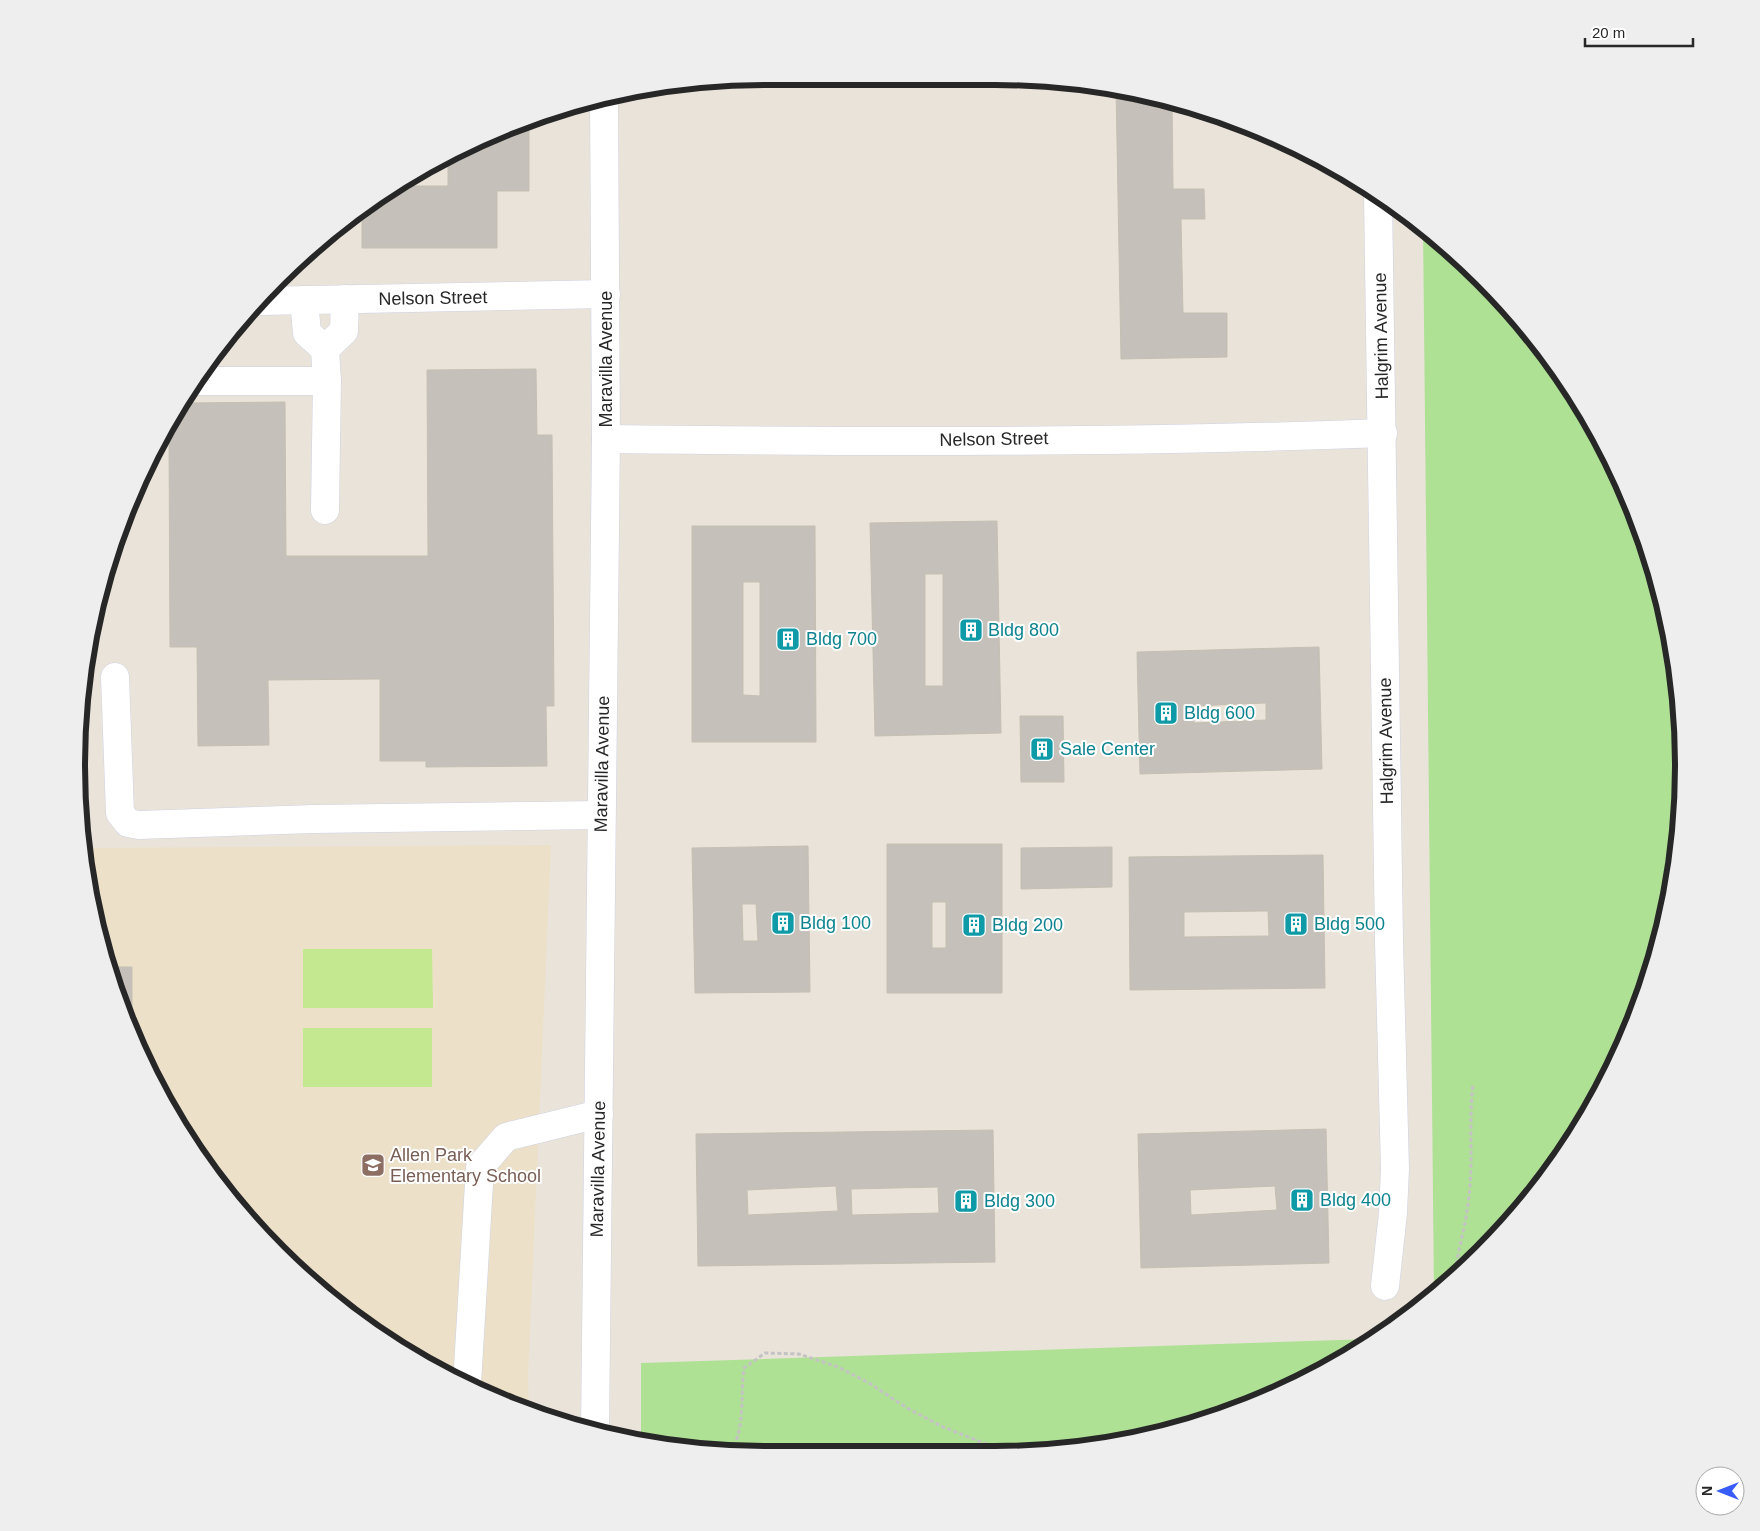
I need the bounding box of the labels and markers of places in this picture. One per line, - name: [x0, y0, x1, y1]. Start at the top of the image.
- building icon: Bldg 800: [958, 617, 984, 643]
- place label: Bldg 800: [988, 620, 1059, 640]
- building icon: Bldg 700: [775, 626, 801, 652]
- place label: Bldg 700: [806, 629, 877, 649]
- building icon: Bldg 600: [1153, 700, 1179, 726]
- place label: Bldg 600: [1184, 703, 1255, 723]
- building icon: Sale Center: [1029, 736, 1055, 762]
- place label: Sale Center: [1060, 739, 1155, 759]
- building icon: Bldg 100: [770, 910, 796, 936]
- building icon: Bldg 500: [1283, 911, 1309, 937]
- building icon: Bldg 200: [961, 912, 987, 938]
- place label: Bldg 100: [800, 913, 871, 933]
- place label: Bldg 500: [1314, 914, 1385, 934]
- place label: Bldg 200: [992, 915, 1063, 935]
- place label: Allen Park Elementary School: [390, 1145, 541, 1186]
- school or university icon: Allen Park Elementary School: [360, 1152, 386, 1178]
- building icon: Bldg 400: [1289, 1187, 1315, 1213]
- building icon: Bldg 300: [953, 1188, 979, 1214]
- place label: Bldg 400: [1320, 1190, 1391, 1210]
- place label: Bldg 300: [984, 1191, 1055, 1211]

